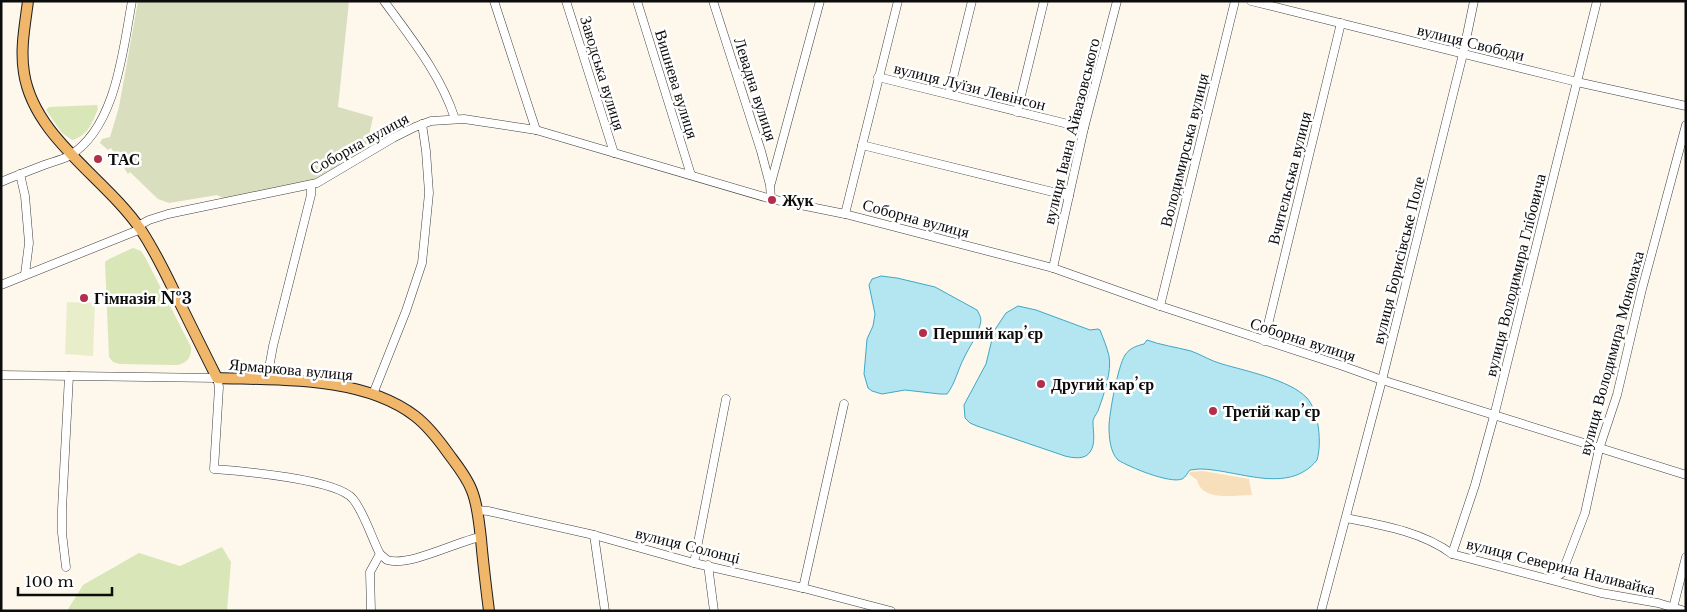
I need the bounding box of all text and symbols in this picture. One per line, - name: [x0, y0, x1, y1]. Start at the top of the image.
- street label: Заводська вулиця: [576, 13, 630, 133]
- street label: вулиця Свободи: [1415, 19, 1527, 65]
- street label: Вишнева вулиця: [651, 27, 703, 142]
- street label: Левадна вулиця: [730, 35, 782, 144]
- street label: вулиця Івана Айвазовського: [1038, 36, 1104, 226]
- street label: вулиця Луїзи Левінсон: [892, 57, 1048, 115]
- street label: Володимирська вулиця: [1155, 70, 1213, 229]
- street label: Соборна вулиця: [306, 107, 412, 178]
- street label: Вчительська вулиця: [1263, 109, 1315, 247]
- place label: ТАС: [108, 149, 140, 169]
- marker: ТАС: [92, 153, 104, 165]
- street label: вулиця Володимира Глібовича: [1480, 172, 1550, 378]
- street label: вулиця Борисівське Поле: [1367, 174, 1429, 346]
- place label: Жук: [782, 190, 815, 210]
- marker: Жук: [766, 194, 778, 206]
- street label: Соборна вулиця: [860, 194, 972, 242]
- street label: вулиця Володимира Мономаха: [1574, 249, 1648, 457]
- place label: Гімназія №3: [94, 288, 192, 308]
- marker: Гімназія №3: [78, 292, 90, 304]
- street label: Соборна вулиця: [1248, 313, 1359, 366]
- place label: Перший кар’єр: [933, 323, 1043, 343]
- marker: Перший кар’єр: [917, 327, 929, 339]
- street label: Ярмаркова вулиця: [228, 354, 354, 384]
- place label: Другий кар’єр: [1051, 374, 1154, 394]
- marker: Другий кар’єр: [1035, 378, 1047, 390]
- place label: Третій кар’єр: [1223, 401, 1321, 421]
- marker: Третій кар’єр: [1207, 405, 1219, 417]
- street label: вулиця Солонці: [633, 522, 743, 568]
- street label: вулиця Северина Наливайка: [1465, 533, 1657, 599]
- scale bar: [18, 564, 111, 596]
- text: 100 m: [25, 572, 74, 591]

